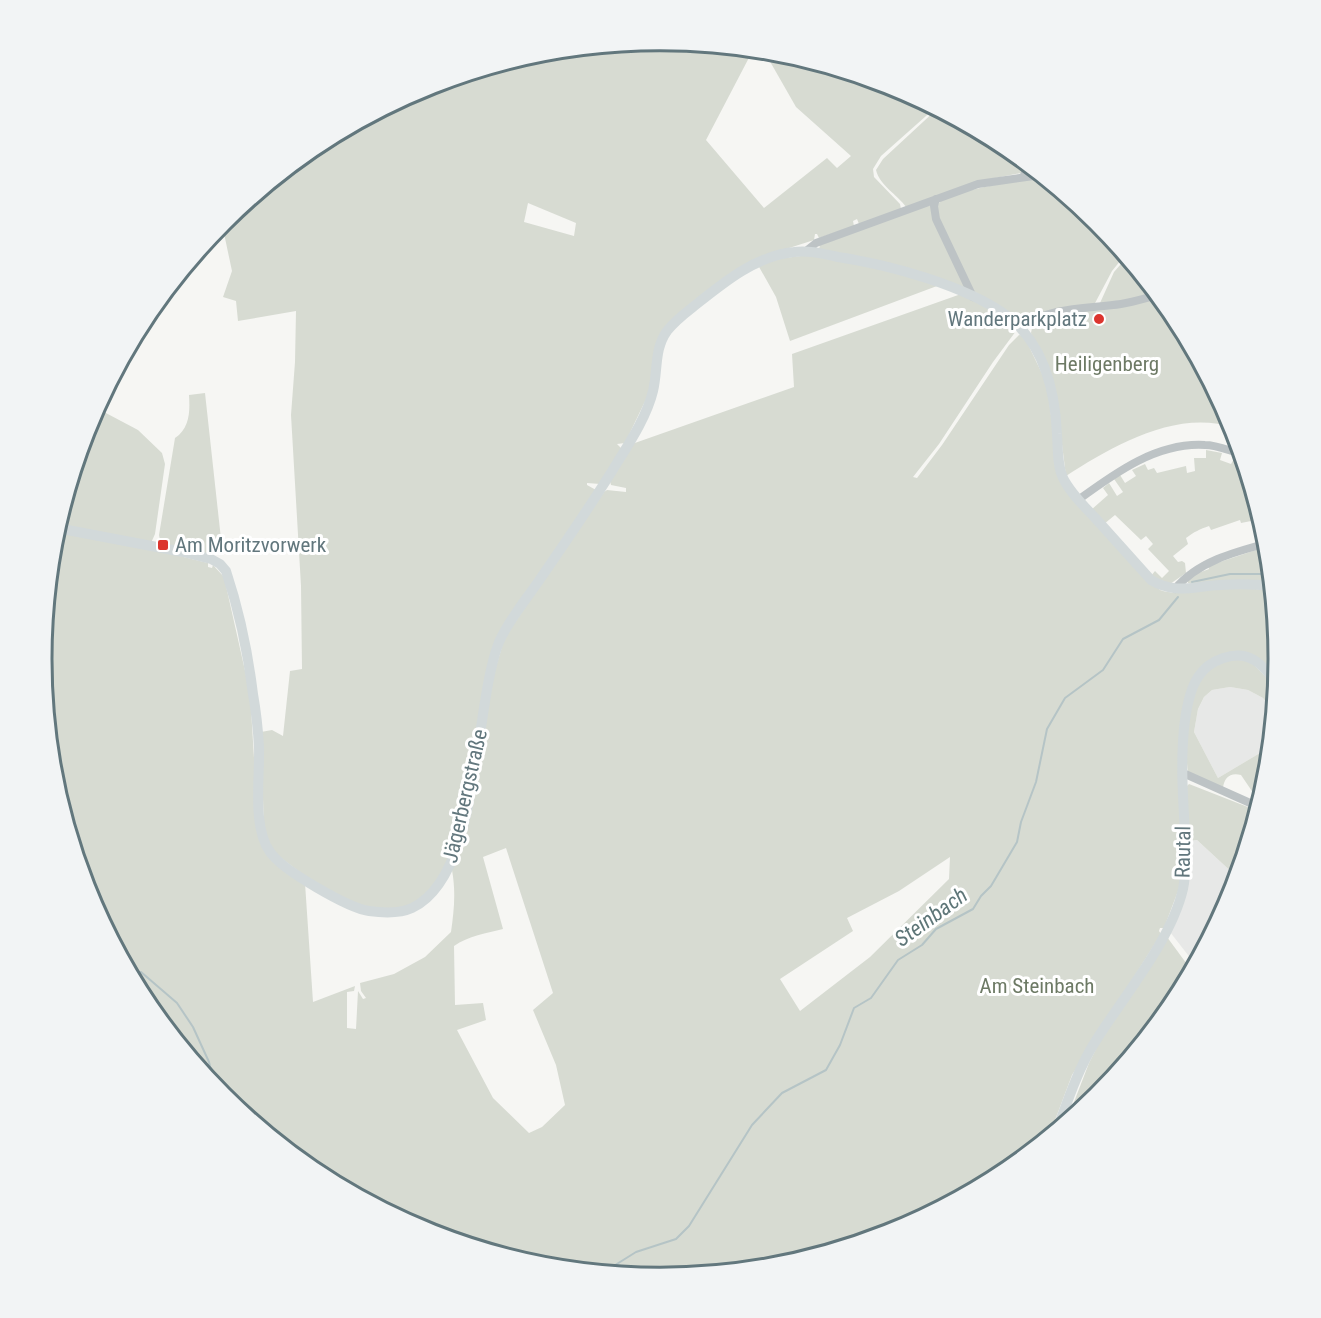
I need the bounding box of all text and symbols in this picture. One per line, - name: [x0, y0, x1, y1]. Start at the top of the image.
- place label: Wanderparkplatz: [948, 307, 1087, 331]
- marker: Wanderparkplatz: [1092, 312, 1106, 326]
- park label: Heiligenberg: [1055, 352, 1159, 376]
- place label: Am Moritzvorwerk: [175, 533, 327, 557]
- marker: Am Moritzvorwerk: [156, 538, 170, 552]
- street label: Jägerbergstraße: [438, 727, 492, 865]
- street label: Rautal: [1171, 826, 1195, 878]
- water label: Steinbach: [890, 882, 972, 952]
- park label: Am Steinbach: [980, 974, 1094, 998]

